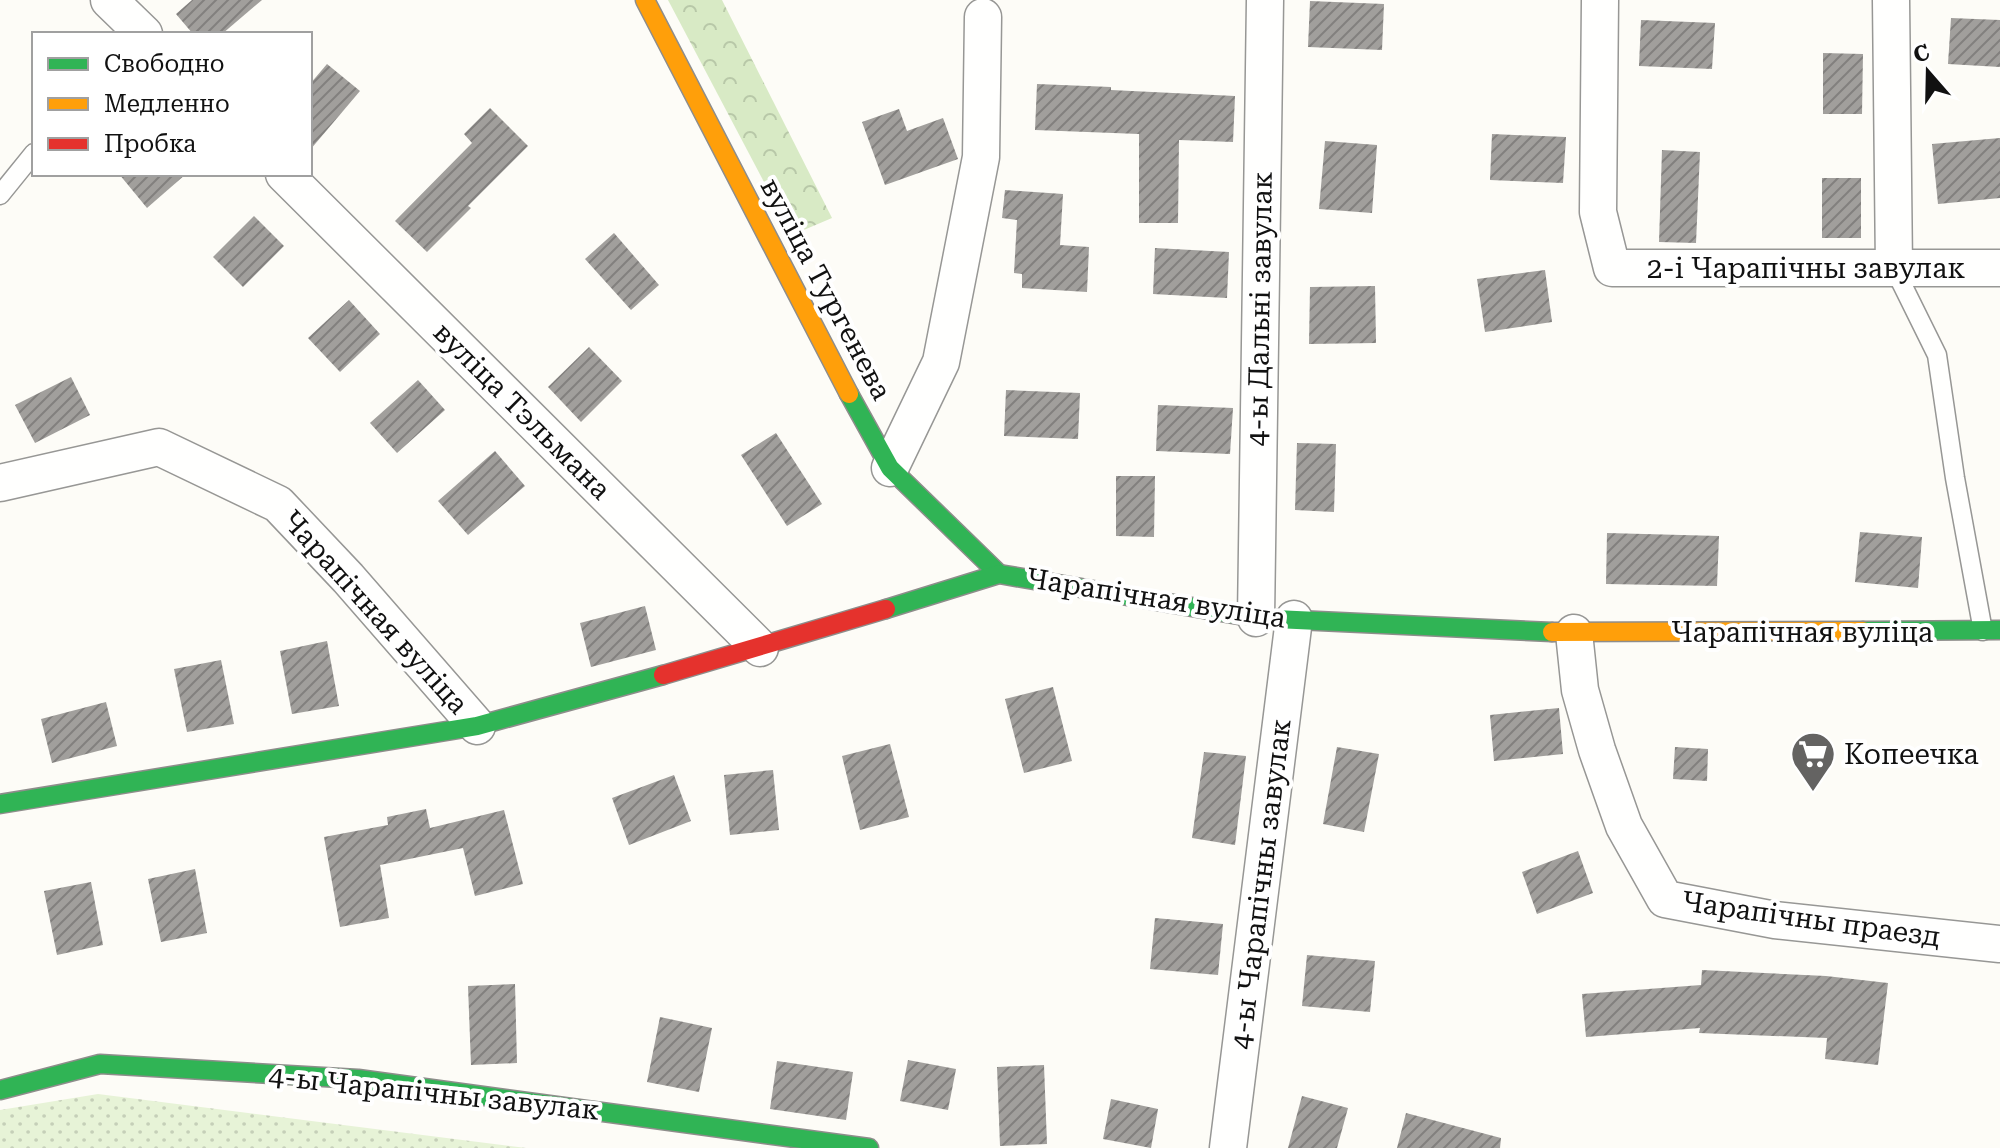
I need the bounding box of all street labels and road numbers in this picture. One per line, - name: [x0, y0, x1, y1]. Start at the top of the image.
- street label: 4-ы Дальні завулак: [1241, 171, 1279, 447]
- street label: вуліца Тургенева: [754, 173, 898, 405]
- street label: 2-і Чарапічны завулак: [1647, 252, 1965, 285]
- street label: вуліца Тэльмана: [427, 316, 617, 506]
- street label: Чарапічная вуліца: [275, 504, 475, 720]
- street label: Чарапічная вуліца: [1024, 561, 1288, 635]
- street label: Чарапічная вуліца: [1671, 616, 1933, 649]
- street label: 4-ы Чарапічны завулак: [1224, 717, 1298, 1051]
- street label: Чарапічны праезд: [1680, 885, 1942, 953]
- street label: 4-ы Чарапічны завулак: [267, 1059, 601, 1127]

